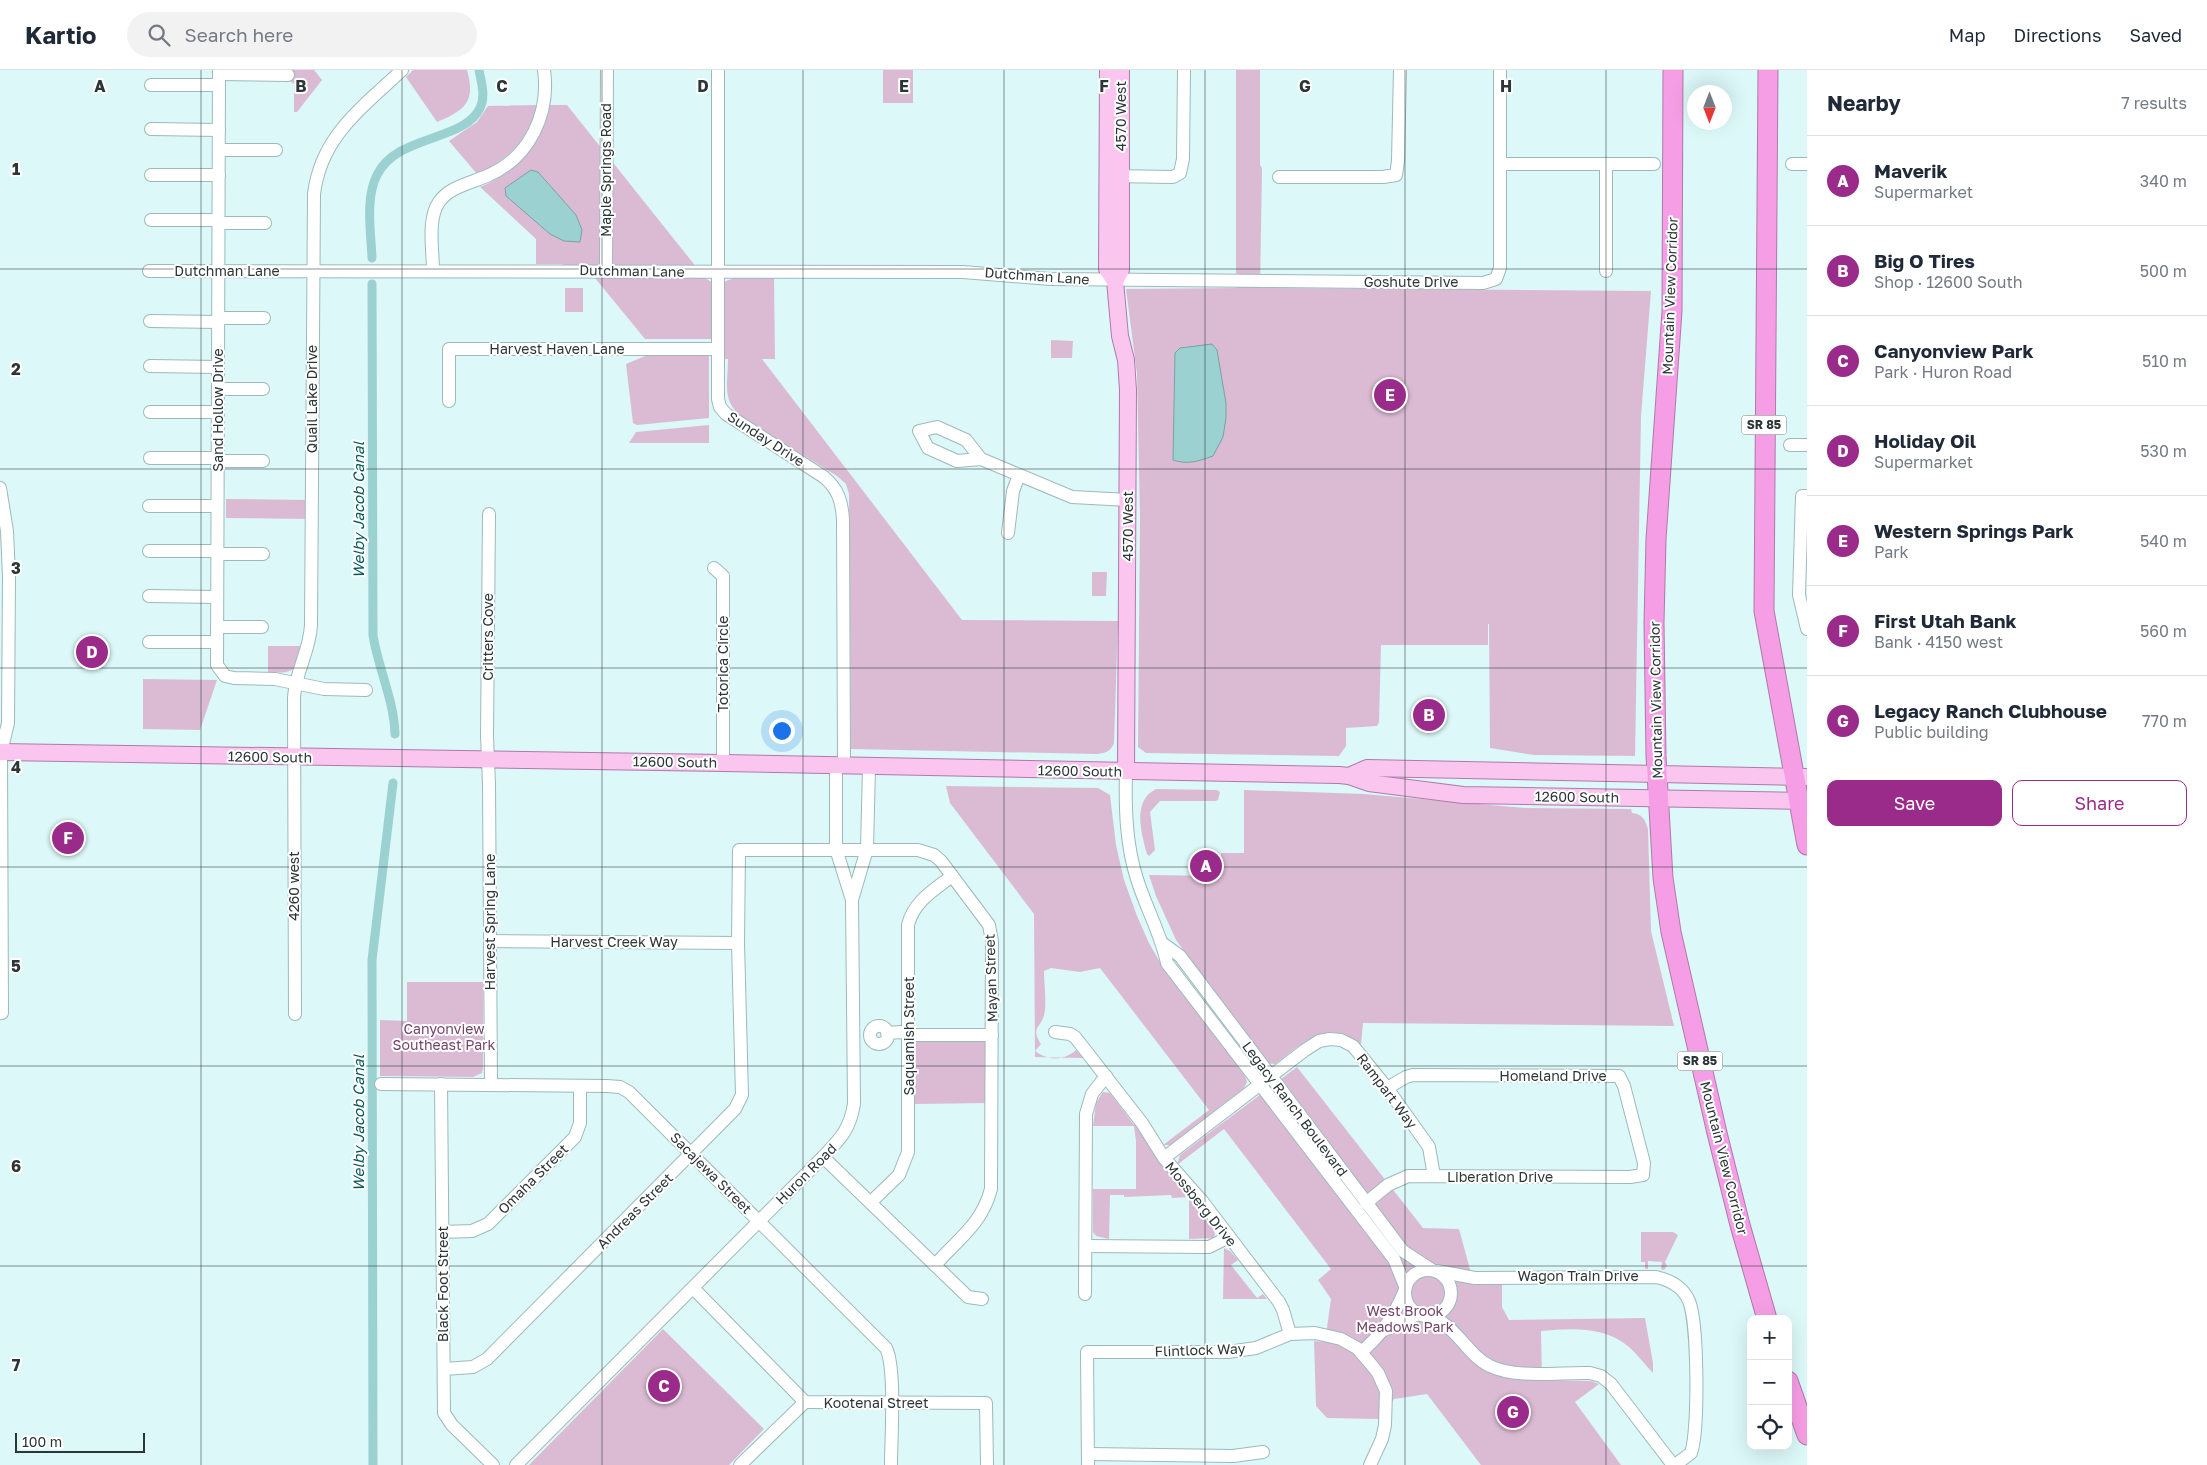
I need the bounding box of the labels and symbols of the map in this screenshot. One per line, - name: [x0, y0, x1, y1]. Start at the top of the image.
- text: A: [94, 76, 106, 96]
- text: B: [295, 76, 307, 96]
- text: C: [496, 76, 508, 96]
- text: D: [697, 76, 709, 96]
- text: E: [899, 76, 909, 96]
- text: F: [1099, 76, 1109, 96]
- text: G: [1299, 76, 1311, 96]
- text: H: [1500, 76, 1512, 96]
- street label: 4570 West: [1112, 81, 1129, 151]
- north arrow: [1687, 85, 1732, 130]
- street label: Maple Springs Road: [597, 103, 614, 237]
- text: 1: [12, 159, 20, 179]
- street label: Mountain View Corridor: [1658, 216, 1681, 375]
- street label: Dutchman Lane: [579, 261, 685, 280]
- street label: Dutchman Lane: [174, 262, 280, 279]
- street label: Dutchman Lane: [984, 263, 1090, 288]
- street label: Goshute Drive: [1364, 273, 1458, 290]
- street label: Harvest Haven Lane: [489, 340, 625, 357]
- street label: Quail Lake Drive: [303, 345, 320, 453]
- street label: Sand Hollow Drive: [209, 348, 226, 472]
- text: 2: [11, 359, 21, 379]
- pin: E: [1374, 376, 1406, 414]
- street label: Sunday Drive: [725, 407, 808, 470]
- road number: SR 85: [1742, 416, 1786, 434]
- water label: Welby Jacob Canal: [349, 441, 368, 578]
- street label: 4570 West: [1119, 491, 1136, 561]
- text: 3: [11, 558, 21, 578]
- street label: Critters Cove: [479, 593, 496, 681]
- street label: Totorica Circle: [714, 616, 731, 712]
- street label: Mountain View Corridor: [1646, 620, 1665, 779]
- pin: D: [76, 633, 108, 671]
- pin: B: [1413, 696, 1445, 734]
- your location: [769, 718, 795, 744]
- street label: 12600 South: [228, 747, 312, 766]
- street label: 12600 South: [633, 752, 717, 771]
- text: 4: [11, 757, 21, 777]
- street label: 12600 South: [1038, 761, 1122, 780]
- street label: 12600 South: [1535, 787, 1619, 806]
- pin: F: [52, 819, 84, 857]
- pin: A: [1190, 847, 1222, 885]
- street label: 4260 west: [285, 851, 302, 921]
- street label: Harvest Spring Lane: [481, 854, 498, 990]
- street label: Harvest Creek Way: [550, 933, 678, 950]
- street label: Mayan Street: [980, 933, 1001, 1023]
- text: 5: [11, 956, 21, 976]
- street label: Saquamish Street: [900, 977, 917, 1095]
- park label: Canyonview Southeast Park: [393, 1020, 496, 1053]
- street label: Legacy Ranch Boulevard: [1239, 1038, 1352, 1180]
- street label: Rampart Way: [1354, 1050, 1421, 1132]
- road number: SR 85: [1678, 1051, 1722, 1070]
- water label: Welby Jacob Canal: [349, 1054, 368, 1191]
- street label: Homeland Drive: [1499, 1067, 1607, 1084]
- street label: Mountain View Corridor: [1697, 1079, 1752, 1237]
- street label: Sacajewa Street: [667, 1128, 756, 1217]
- street label: Omaha Street: [494, 1140, 571, 1217]
- street label: Huron Road: [772, 1140, 840, 1208]
- text: 6: [11, 1156, 21, 1176]
- street label: Mossberg Drive: [1162, 1158, 1241, 1250]
- street label: Liberation Drive: [1447, 1168, 1553, 1185]
- street label: Andreas Street: [593, 1169, 676, 1252]
- street label: Black Foot Street: [434, 1226, 451, 1342]
- street label: Wagon Train Drive: [1517, 1267, 1639, 1284]
- park label: West Brook Meadows Park: [1356, 1302, 1454, 1335]
- street label: Flintlock Way: [1154, 1339, 1246, 1360]
- text: 7: [12, 1355, 21, 1375]
- pin: C: [648, 1367, 680, 1405]
- pin: G: [1497, 1393, 1529, 1431]
- street label: Kootenai Street: [823, 1394, 929, 1411]
- scale bar: [15, 1430, 145, 1453]

